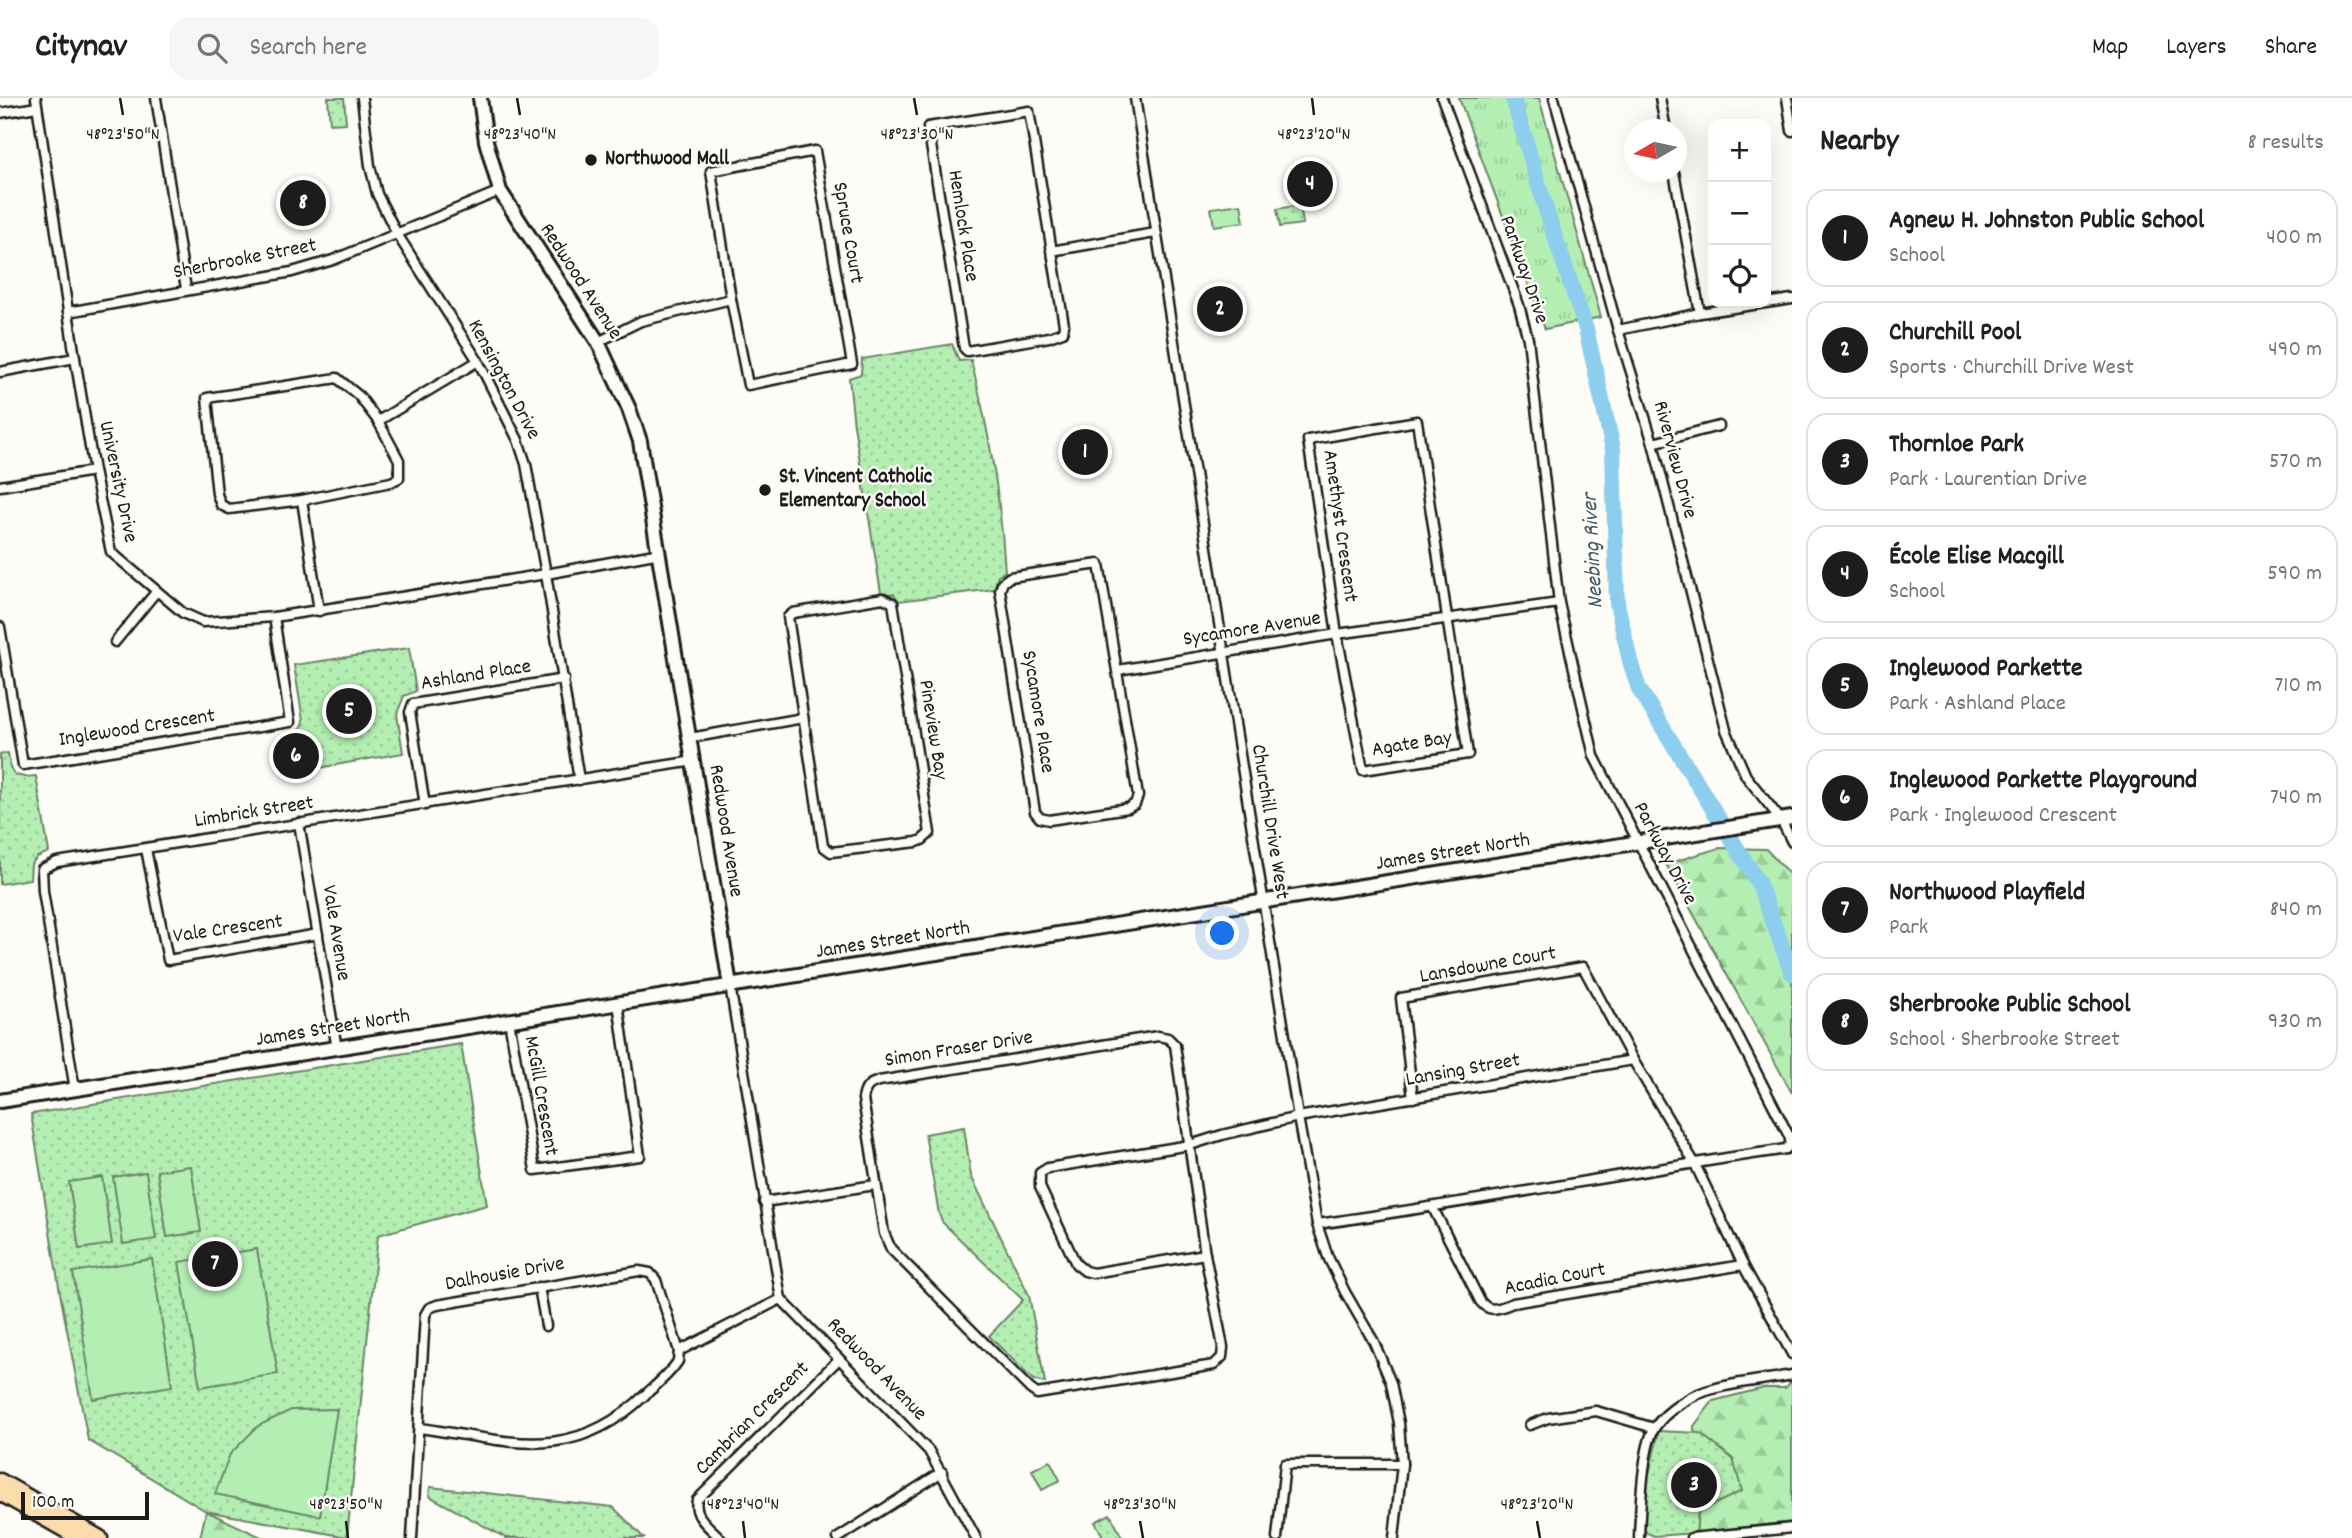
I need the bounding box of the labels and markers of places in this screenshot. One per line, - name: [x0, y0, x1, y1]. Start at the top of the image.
- place label: Northwood Mall: [605, 145, 730, 175]
- marker: Northwood Mall: [583, 152, 599, 168]
- pin: 4: [1287, 158, 1333, 210]
- pin: 8: [280, 177, 326, 229]
- pin: 2: [1197, 283, 1243, 335]
- pin: 1: [1062, 426, 1108, 478]
- place label: St. Vincent Catholic Elementary School: [779, 463, 933, 517]
- marker: St. Vincent Catholic Elementary School: [757, 482, 773, 498]
- pin: 5: [326, 685, 372, 737]
- pin: 6: [273, 730, 319, 782]
- pin: 7: [192, 1238, 238, 1290]
- pin: 3: [1671, 1459, 1717, 1511]

